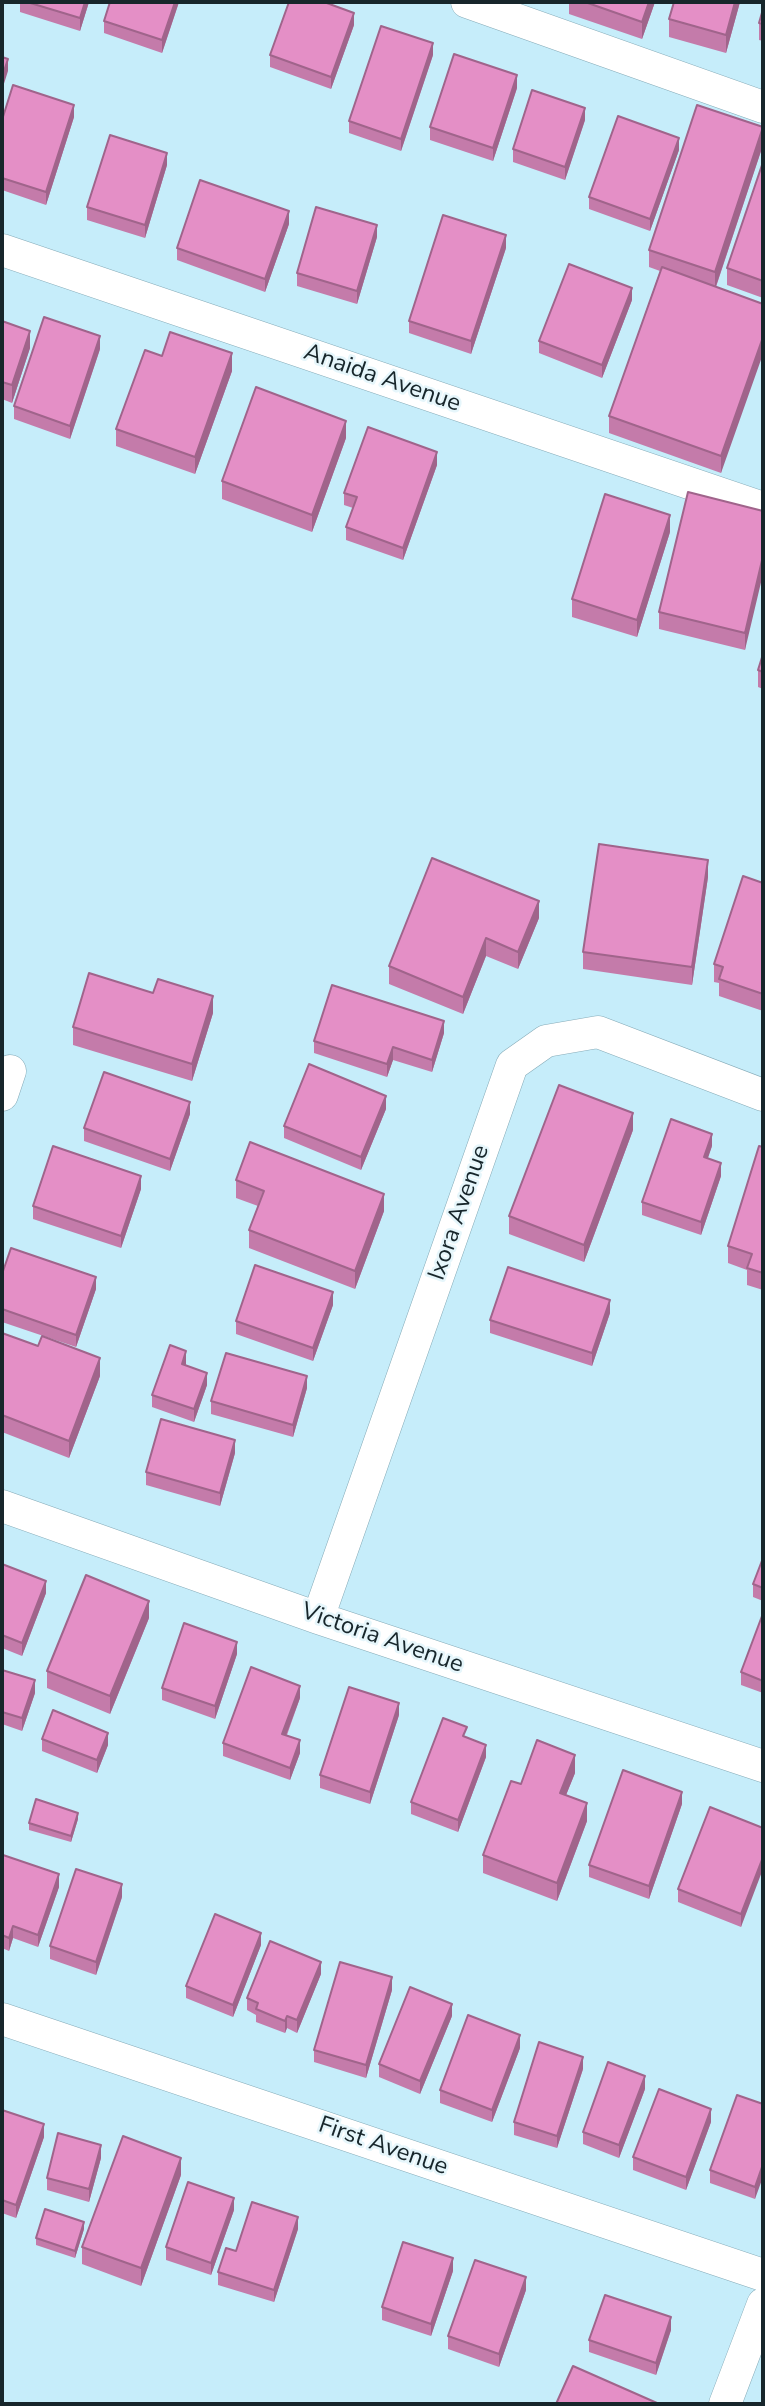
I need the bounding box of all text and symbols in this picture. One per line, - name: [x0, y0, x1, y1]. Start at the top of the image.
- street label: Anaida Avenue: [300, 339, 464, 419]
- street label: Ixora Avenue: [423, 1142, 497, 1284]
- street label: Victoria Avenue: [297, 1598, 467, 1680]
- street label: First Avenue: [315, 2111, 451, 2183]

